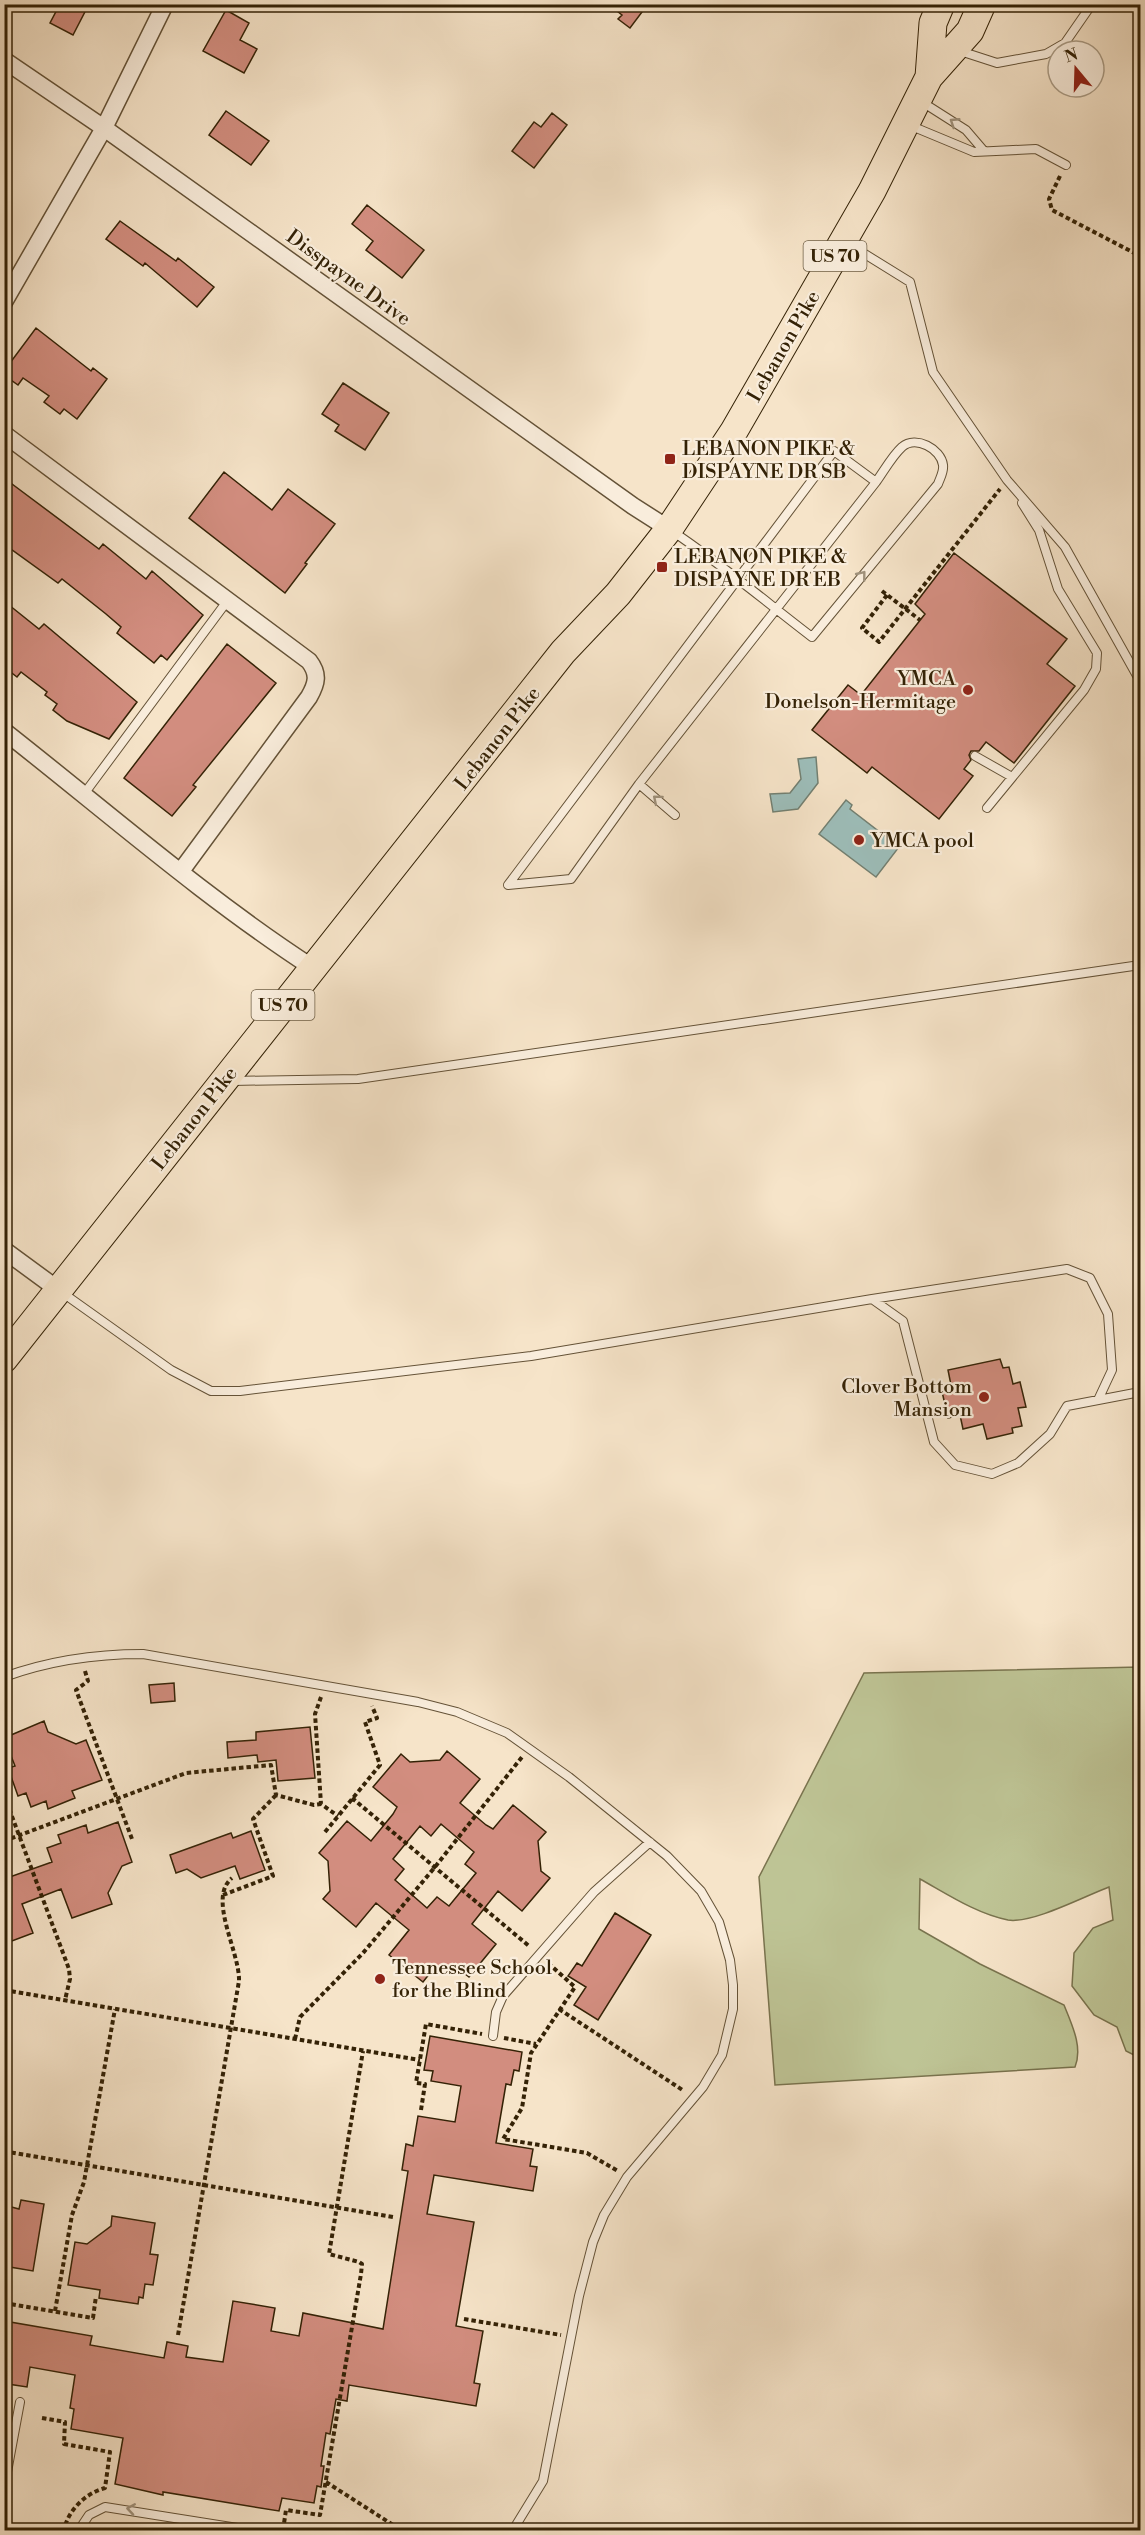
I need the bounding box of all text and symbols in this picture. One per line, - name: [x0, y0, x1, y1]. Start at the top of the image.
- north arrow: [1046, 39, 1106, 99]
- text: N: [1062, 44, 1081, 67]
- one-way arrow: [950, 118, 960, 130]
- street label: Disspayne Drive: [281, 225, 415, 332]
- road number: US 70: [804, 241, 866, 271]
- street label: Lebanon Pike: [742, 286, 826, 407]
- place label: LEBANON PIKE & DISPAYNE DR SB: [682, 437, 855, 485]
- marker: LEBANON PIKE & DISPAYNE DR SB: [663, 452, 677, 466]
- place label: LEBANON PIKE & DISPAYNE DR EB: [674, 545, 847, 593]
- marker: LEBANON PIKE & DISPAYNE DR EB: [655, 560, 669, 574]
- one-way arrow: [854, 571, 865, 582]
- place label: YMCA Donelson-Hermitage: [765, 667, 957, 715]
- street label: Lebanon Pike: [450, 682, 546, 796]
- marker: YMCA Donelson-Hermitage: [961, 683, 975, 697]
- one-way arrow: [653, 795, 664, 806]
- place label: YMCA pool: [870, 829, 974, 854]
- marker: YMCA pool: [852, 833, 866, 847]
- road number: US 70: [252, 990, 314, 1020]
- street label: Lebanon Pike: [147, 1062, 243, 1176]
- place label: Clover Bottom Mansion: [841, 1375, 972, 1423]
- marker: Clover Bottom Mansion: [977, 1390, 991, 1404]
- place label: Tennessee School for the Blind: [392, 1956, 552, 2004]
- marker: Tennessee School for the Blind: [373, 1972, 387, 1986]
- one-way arrow: [126, 2504, 135, 2516]

